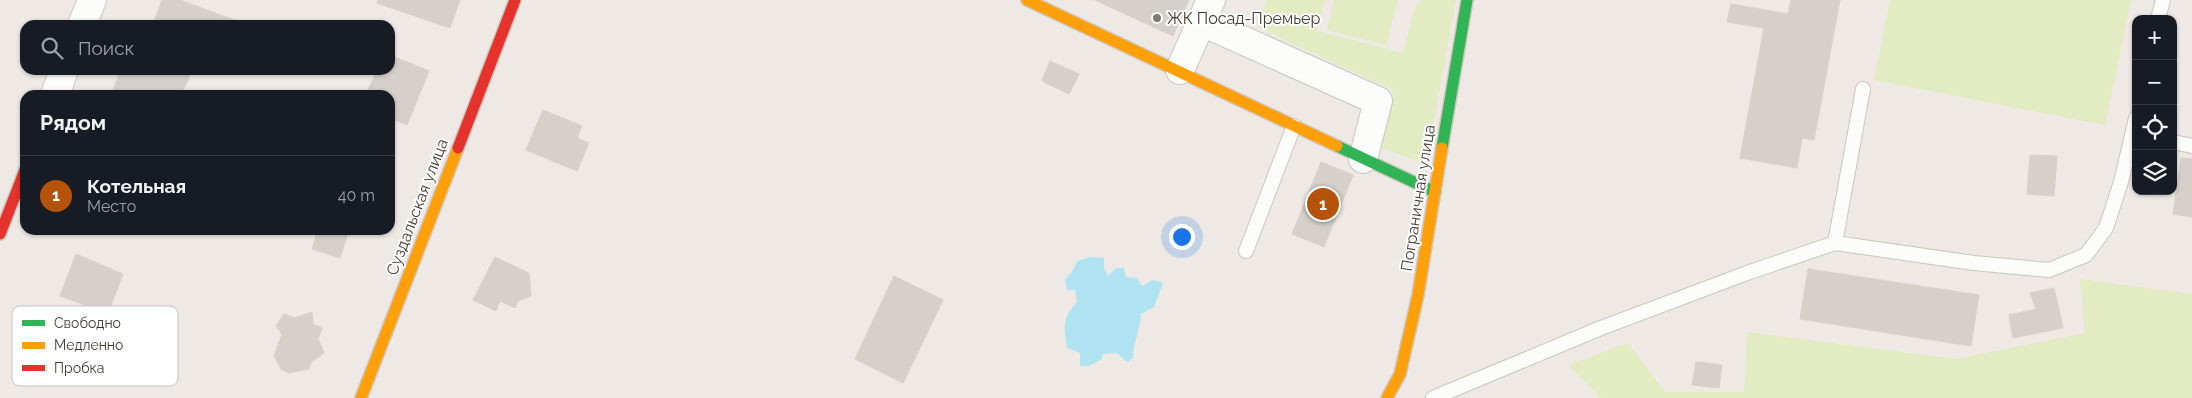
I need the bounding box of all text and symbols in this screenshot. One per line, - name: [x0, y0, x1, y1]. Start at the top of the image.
- place label: ЖК Посад-Премьер: [1167, 9, 1320, 28]
- marker: ЖК Посад-Премьер: [1151, 12, 1163, 24]
- map controls: [2132, 15, 2177, 195]
- button: +: [2132, 15, 2177, 60]
- search box: [20, 20, 395, 75]
- icon: search: [38, 34, 66, 62]
- text: Поиск: [78, 37, 134, 59]
- button: −: [2132, 60, 2177, 105]
- button: locate: [2132, 105, 2177, 150]
- text: Рядом: [40, 110, 106, 135]
- street label: Пограничная улица: [1397, 123, 1439, 273]
- street label: Суздальская улица: [382, 136, 452, 278]
- button: layers: [2132, 150, 2177, 195]
- text: Котельная: [87, 175, 186, 197]
- pin: 1: [1307, 185, 1339, 223]
- text: 1: [52, 186, 60, 205]
- text: 40 m: [338, 186, 375, 205]
- text: Место: [87, 197, 136, 216]
- your location: [1169, 224, 1195, 250]
- legend: [12, 306, 178, 386]
- text: Свободно: [54, 315, 121, 331]
- text: Медленно: [54, 337, 123, 353]
- text: Пробка: [54, 360, 104, 376]

